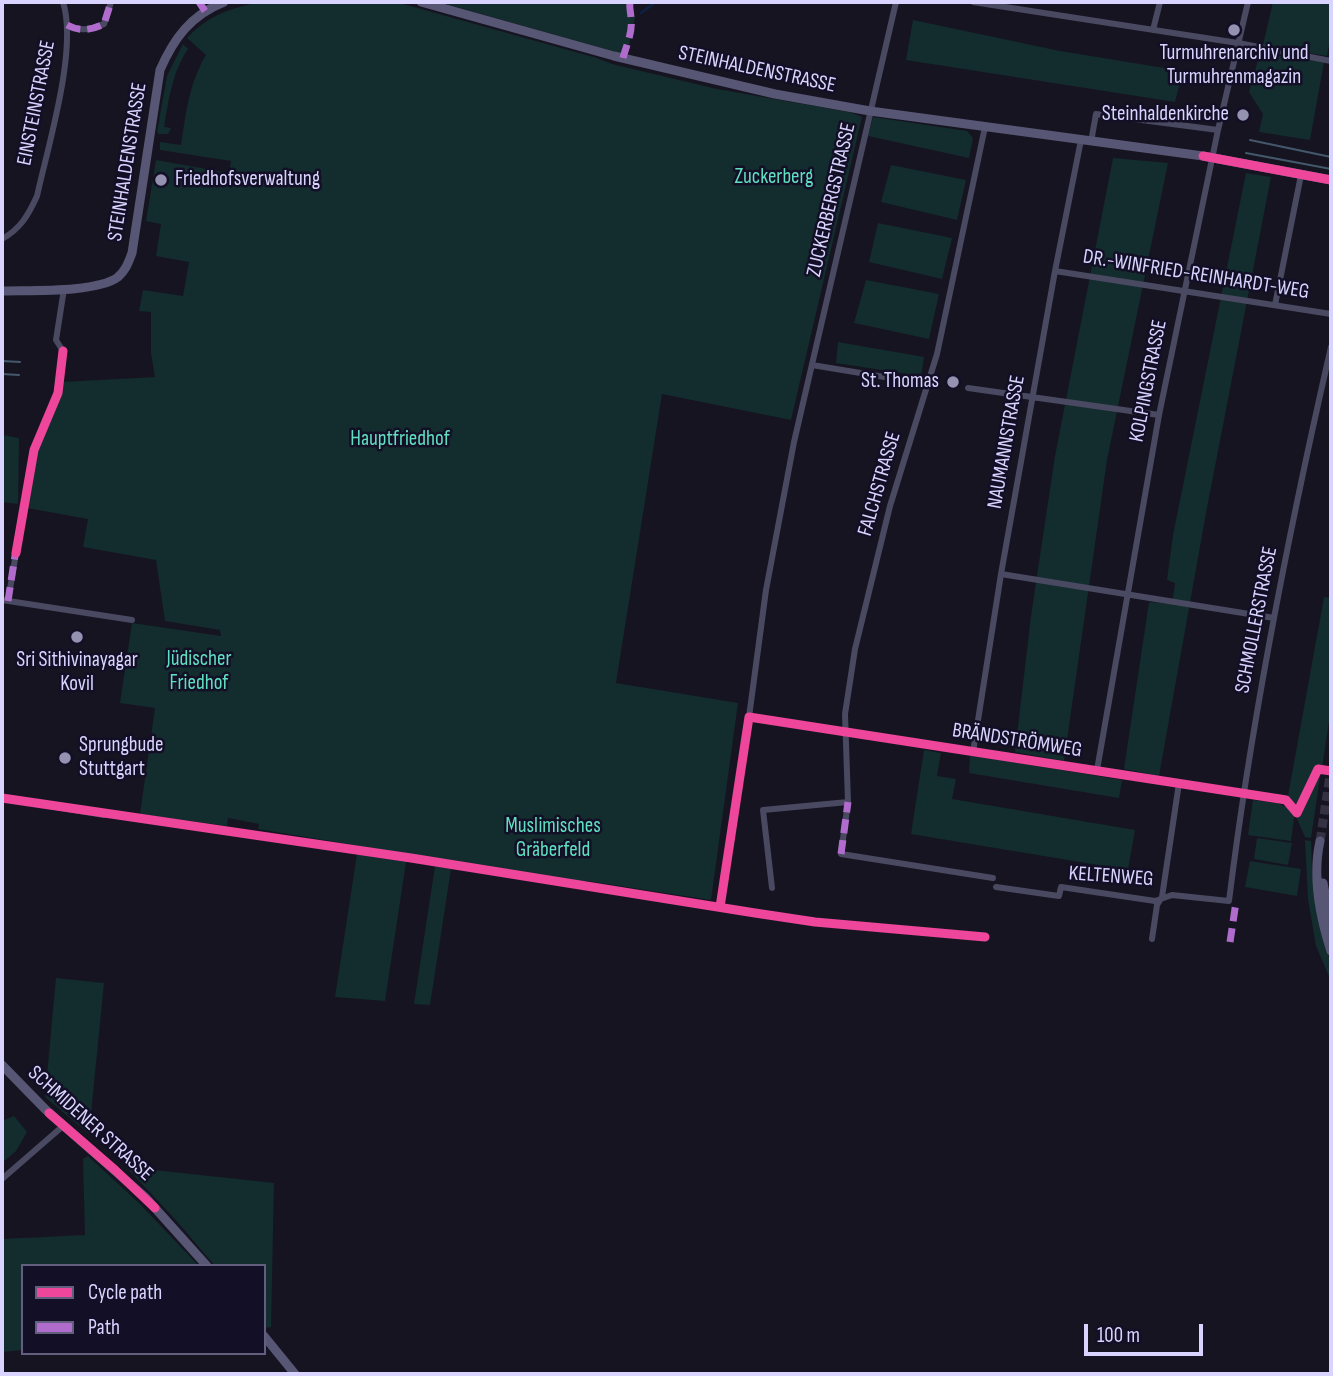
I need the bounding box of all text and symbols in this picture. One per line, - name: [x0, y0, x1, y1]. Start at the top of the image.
- marker: Turmuhrenarchiv und Turmuhrenmagazin: [1226, 22, 1242, 38]
- street label: EINSTEINSTRASSE: [13, 38, 61, 168]
- street label: STEINHALDENSTRASSE: [676, 41, 838, 99]
- place label: Turmuhrenarchiv und Turmuhrenmagazin: [1159, 41, 1309, 91]
- street label: STEINHALDENSTRASSE: [103, 81, 153, 243]
- place label: Steinhaldenkirche: [1102, 102, 1229, 128]
- marker: Steinhaldenkirche: [1235, 107, 1251, 123]
- street label: ZUCKERBERGSTRASSE: [802, 121, 862, 279]
- park label: Zuckerberg: [735, 165, 813, 191]
- place label: Friedhofsverwaltung: [175, 167, 320, 193]
- marker: Friedhofsverwaltung: [153, 172, 169, 188]
- street label: DR.-WINFRIED-REINHARDT-WEG: [1081, 245, 1311, 305]
- street label: KOLPINGSTRASSE: [1125, 318, 1173, 444]
- place label: St. Thomas: [861, 369, 939, 395]
- street label: NAUMANNSTRASSE: [983, 373, 1031, 511]
- marker: St. Thomas: [945, 374, 961, 390]
- park label: Hauptfriedhof: [350, 427, 450, 453]
- street label: FALCHSTRASSE: [853, 429, 907, 539]
- street label: SCHMOLLERSTRASSE: [1230, 545, 1284, 695]
- marker: Sri Sithivinayagar Kovil: [69, 629, 85, 645]
- park label: Jüdischer Friedhof: [166, 647, 232, 697]
- place label: Sri Sithivinayagar Kovil: [16, 648, 138, 698]
- street label: BRÄNDSTRÖMWEG: [950, 718, 1084, 764]
- place label: Sprungbude Stuttgart: [79, 733, 164, 783]
- marker: Sprungbude Stuttgart: [57, 750, 73, 766]
- park label: Muslimisches Gräberfeld: [505, 814, 601, 864]
- street label: KELTENWEG: [1068, 861, 1154, 893]
- street label: SCHMIDENER STRASSE: [22, 1061, 158, 1187]
- legend: [21, 1264, 266, 1355]
- text: Cycle path: [88, 1280, 162, 1305]
- scale bar: [1088, 1310, 1207, 1354]
- text: Path: [88, 1315, 120, 1340]
- text: 100 m: [1097, 1323, 1140, 1348]

